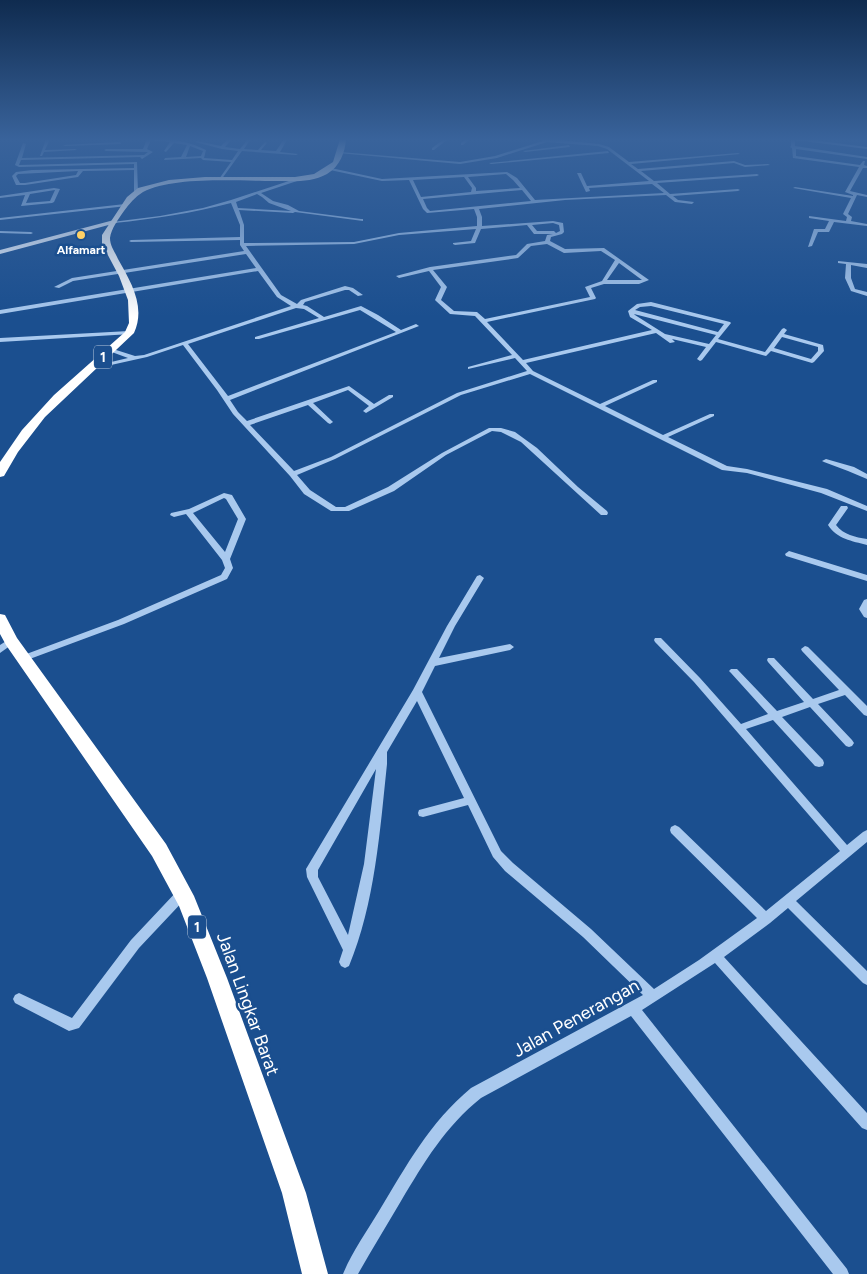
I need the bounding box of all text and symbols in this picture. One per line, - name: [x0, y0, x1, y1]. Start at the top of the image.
- marker: Alfamart: [75, 229, 87, 241]
- place label: Alfamart: [57, 243, 106, 257]
- road number: 1: [94, 346, 112, 368]
- road number: 1: [188, 916, 206, 939]
- street label: Jalan Lingkar Barat: [212, 929, 284, 1079]
- street label: Jalan Penerangan: [509, 974, 643, 1062]

